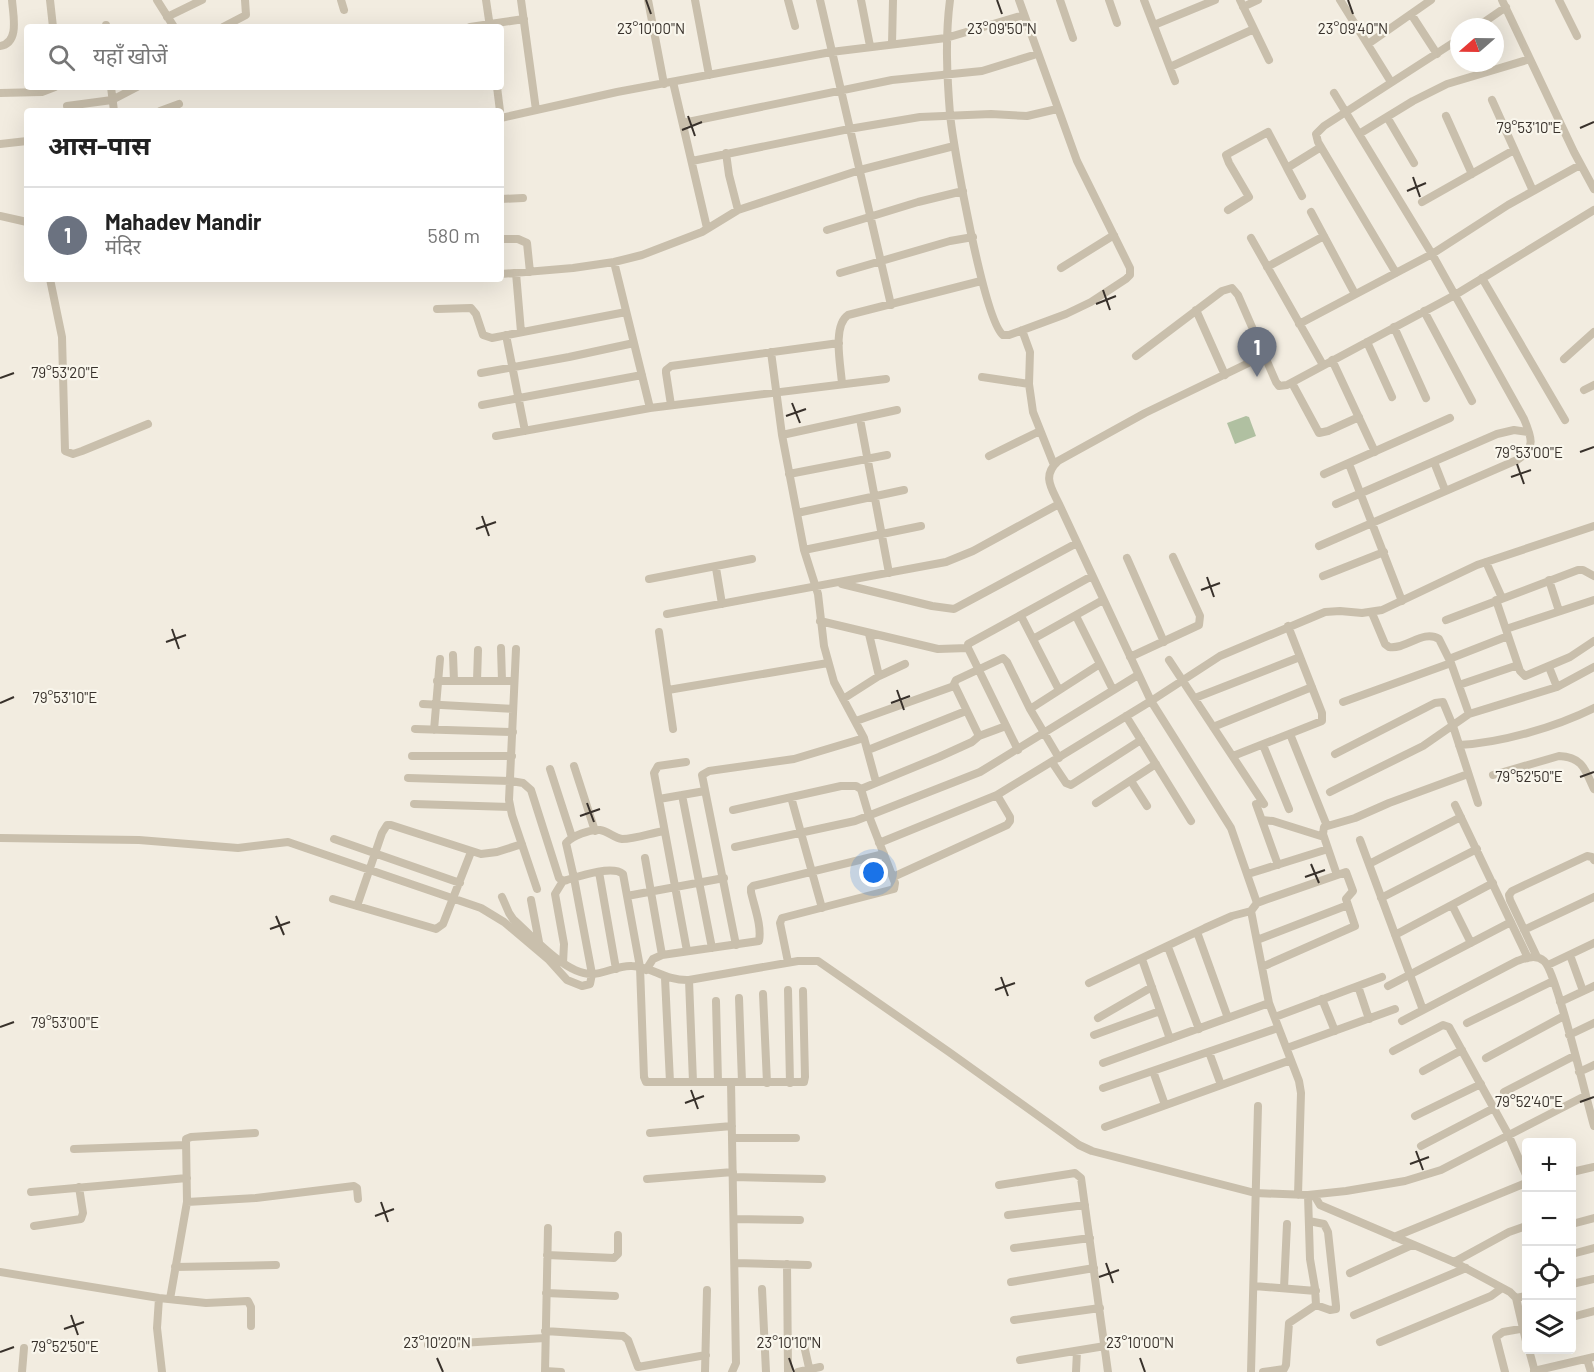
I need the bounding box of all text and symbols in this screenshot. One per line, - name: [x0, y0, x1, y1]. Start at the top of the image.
- north arrow: [1450, 18, 1504, 72]
- text: 23°10'00"N: [617, 19, 685, 37]
- text: 23°09'50"N: [967, 19, 1037, 37]
- text: 23°09'40"N: [1318, 19, 1388, 37]
- search box: [24, 24, 504, 90]
- icon: search: [45, 41, 78, 74]
- text: यहाँ खोजें: [93, 42, 168, 68]
- text: 79°53'10"E: [1497, 118, 1561, 136]
- text: आस-पास: [48, 129, 150, 160]
- text: Mahadev Mandir: [105, 208, 262, 234]
- text: 1: [64, 223, 71, 247]
- text: 580 m: [427, 223, 480, 247]
- text: मंदिर: [105, 234, 141, 258]
- pin: 1: [1238, 328, 1276, 377]
- text: 79°53'20"E: [31, 363, 99, 381]
- text: 79°53'00"E: [1495, 443, 1563, 461]
- text: 79°53'10"E: [33, 688, 97, 706]
- text: 79°52'50"E: [1495, 767, 1563, 785]
- your location: [859, 858, 888, 887]
- text: 79°53'00"E: [31, 1013, 99, 1031]
- text: 79°52'40"E: [1495, 1092, 1563, 1110]
- map controls: [1522, 1138, 1576, 1354]
- button: +: [1522, 1138, 1576, 1192]
- button: −: [1522, 1192, 1576, 1246]
- button: locate: [1522, 1246, 1576, 1300]
- button: layers: [1522, 1300, 1576, 1354]
- text: 23°10'20"N: [403, 1333, 471, 1351]
- text: 23°10'10"N: [757, 1333, 821, 1351]
- text: 23°10'00"N: [1106, 1333, 1174, 1351]
- text: 79°52'50"E: [31, 1337, 99, 1355]

